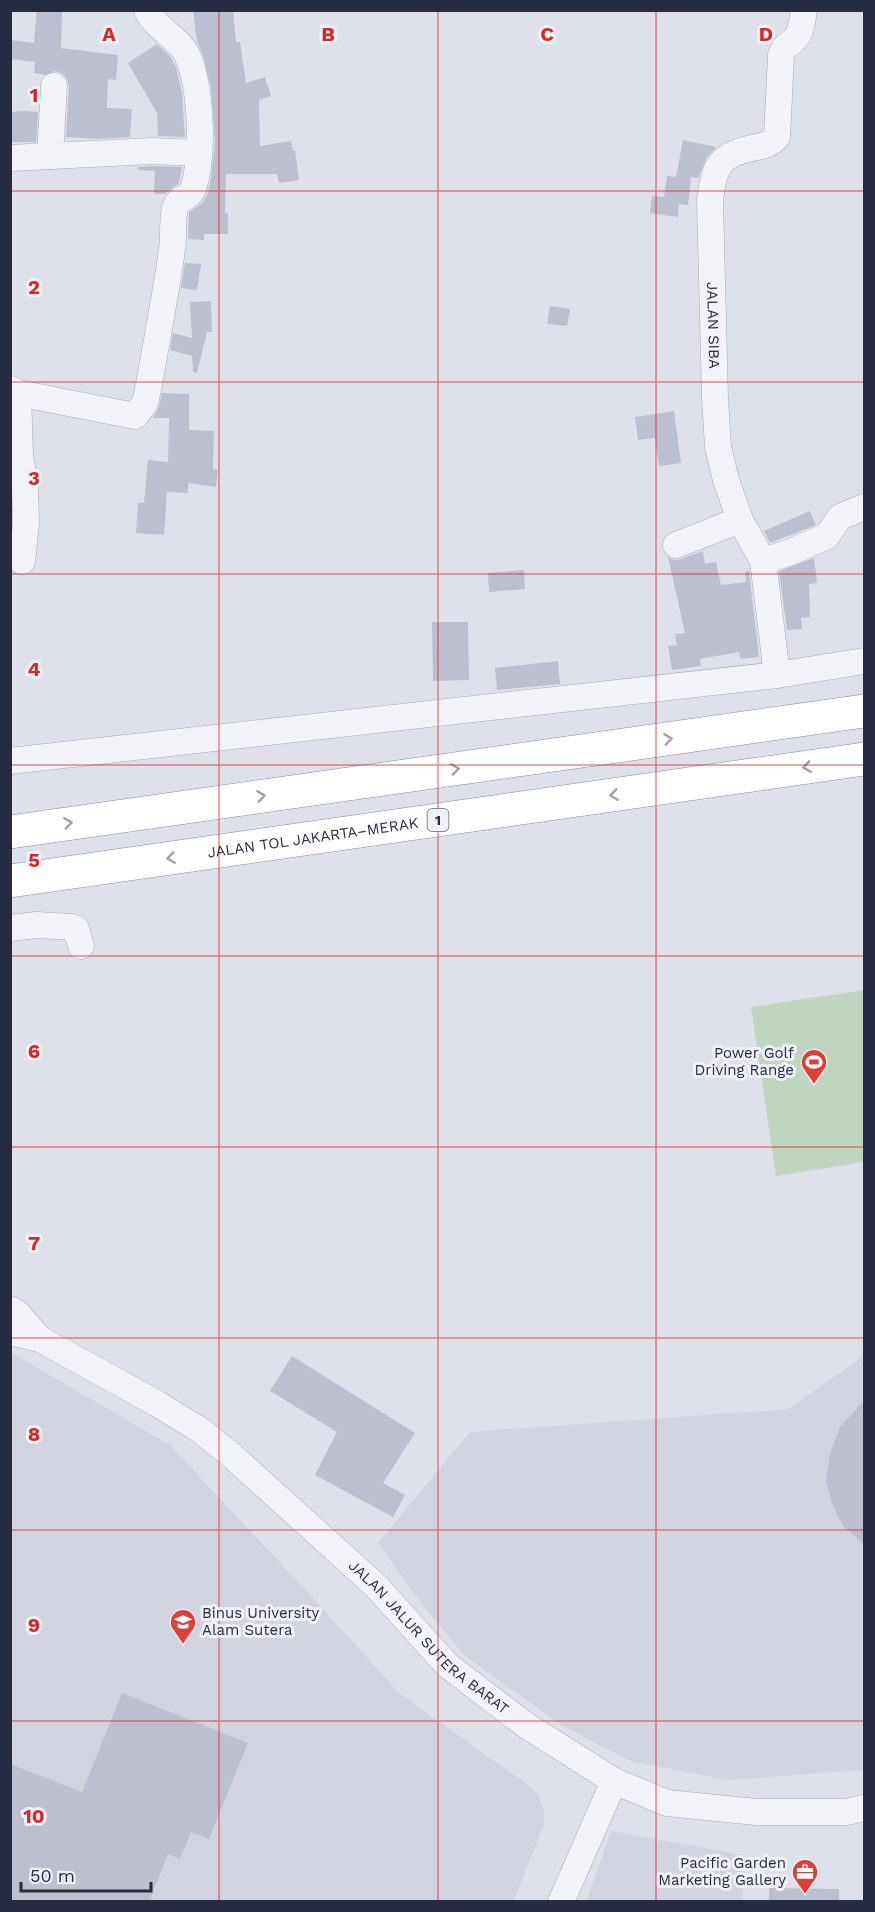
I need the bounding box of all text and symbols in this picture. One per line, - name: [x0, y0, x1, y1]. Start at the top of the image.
- text: A: [102, 22, 116, 46]
- text: B: [321, 22, 335, 46]
- text: C: [540, 22, 554, 46]
- text: D: [759, 22, 773, 46]
- text: 1: [30, 83, 38, 107]
- text: 2: [28, 275, 40, 299]
- street label: JALAN SIBA: [703, 282, 723, 369]
- text: 3: [28, 466, 40, 490]
- text: 4: [28, 657, 41, 681]
- one-way arrow: [664, 733, 673, 745]
- one-way arrow: [802, 761, 811, 773]
- one-way arrow: [450, 763, 459, 775]
- one-way arrow: [609, 788, 618, 800]
- one-way arrow: [257, 791, 266, 803]
- road number: 1: [428, 809, 448, 831]
- street label: JALAN TOL JAKARTA–MERAK: [206, 814, 420, 862]
- one-way arrow: [64, 818, 73, 830]
- text: 5: [28, 848, 40, 872]
- one-way arrow: [166, 852, 176, 864]
- text: 6: [28, 1039, 40, 1063]
- place label: Power Golf Driving Range: [695, 1044, 794, 1079]
- sports icon: Power Golf Driving Range: [799, 1047, 829, 1085]
- text: 7: [28, 1231, 40, 1255]
- text: 8: [28, 1422, 40, 1446]
- street label: JALAN JALUR SUTERA BARAT: [345, 1557, 512, 1718]
- place label: Binus University Alam Sutera: [202, 1604, 320, 1639]
- school or university icon: Binus University Alam Sutera: [168, 1607, 198, 1645]
- text: 9: [28, 1613, 40, 1637]
- text: 10: [23, 1804, 45, 1828]
- place label: Pacific Garden Marketing Gallery: [658, 1854, 786, 1889]
- scale bar: [21, 1855, 152, 1893]
- office icon: Pacific Garden Marketing Gallery: [790, 1857, 820, 1895]
- text: 50 m: [30, 1865, 75, 1886]

